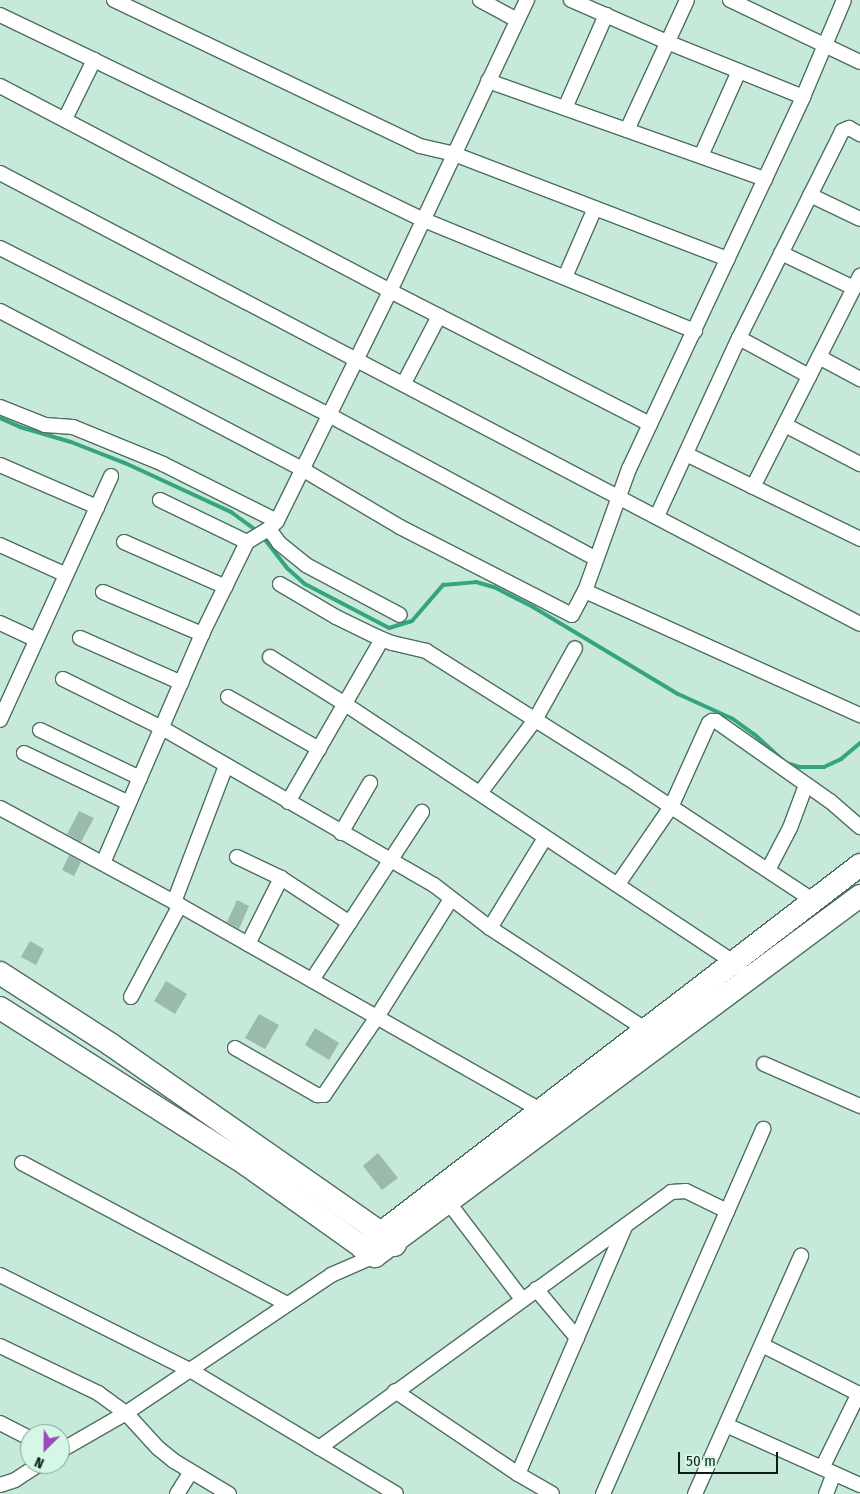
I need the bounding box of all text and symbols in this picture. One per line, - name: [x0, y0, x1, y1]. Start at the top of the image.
- north arrow: [20, 1424, 70, 1474]
- scale bar: [680, 1442, 780, 1474]
- text: 50 m: [686, 1452, 716, 1470]
- text: N: [32, 1453, 47, 1472]

